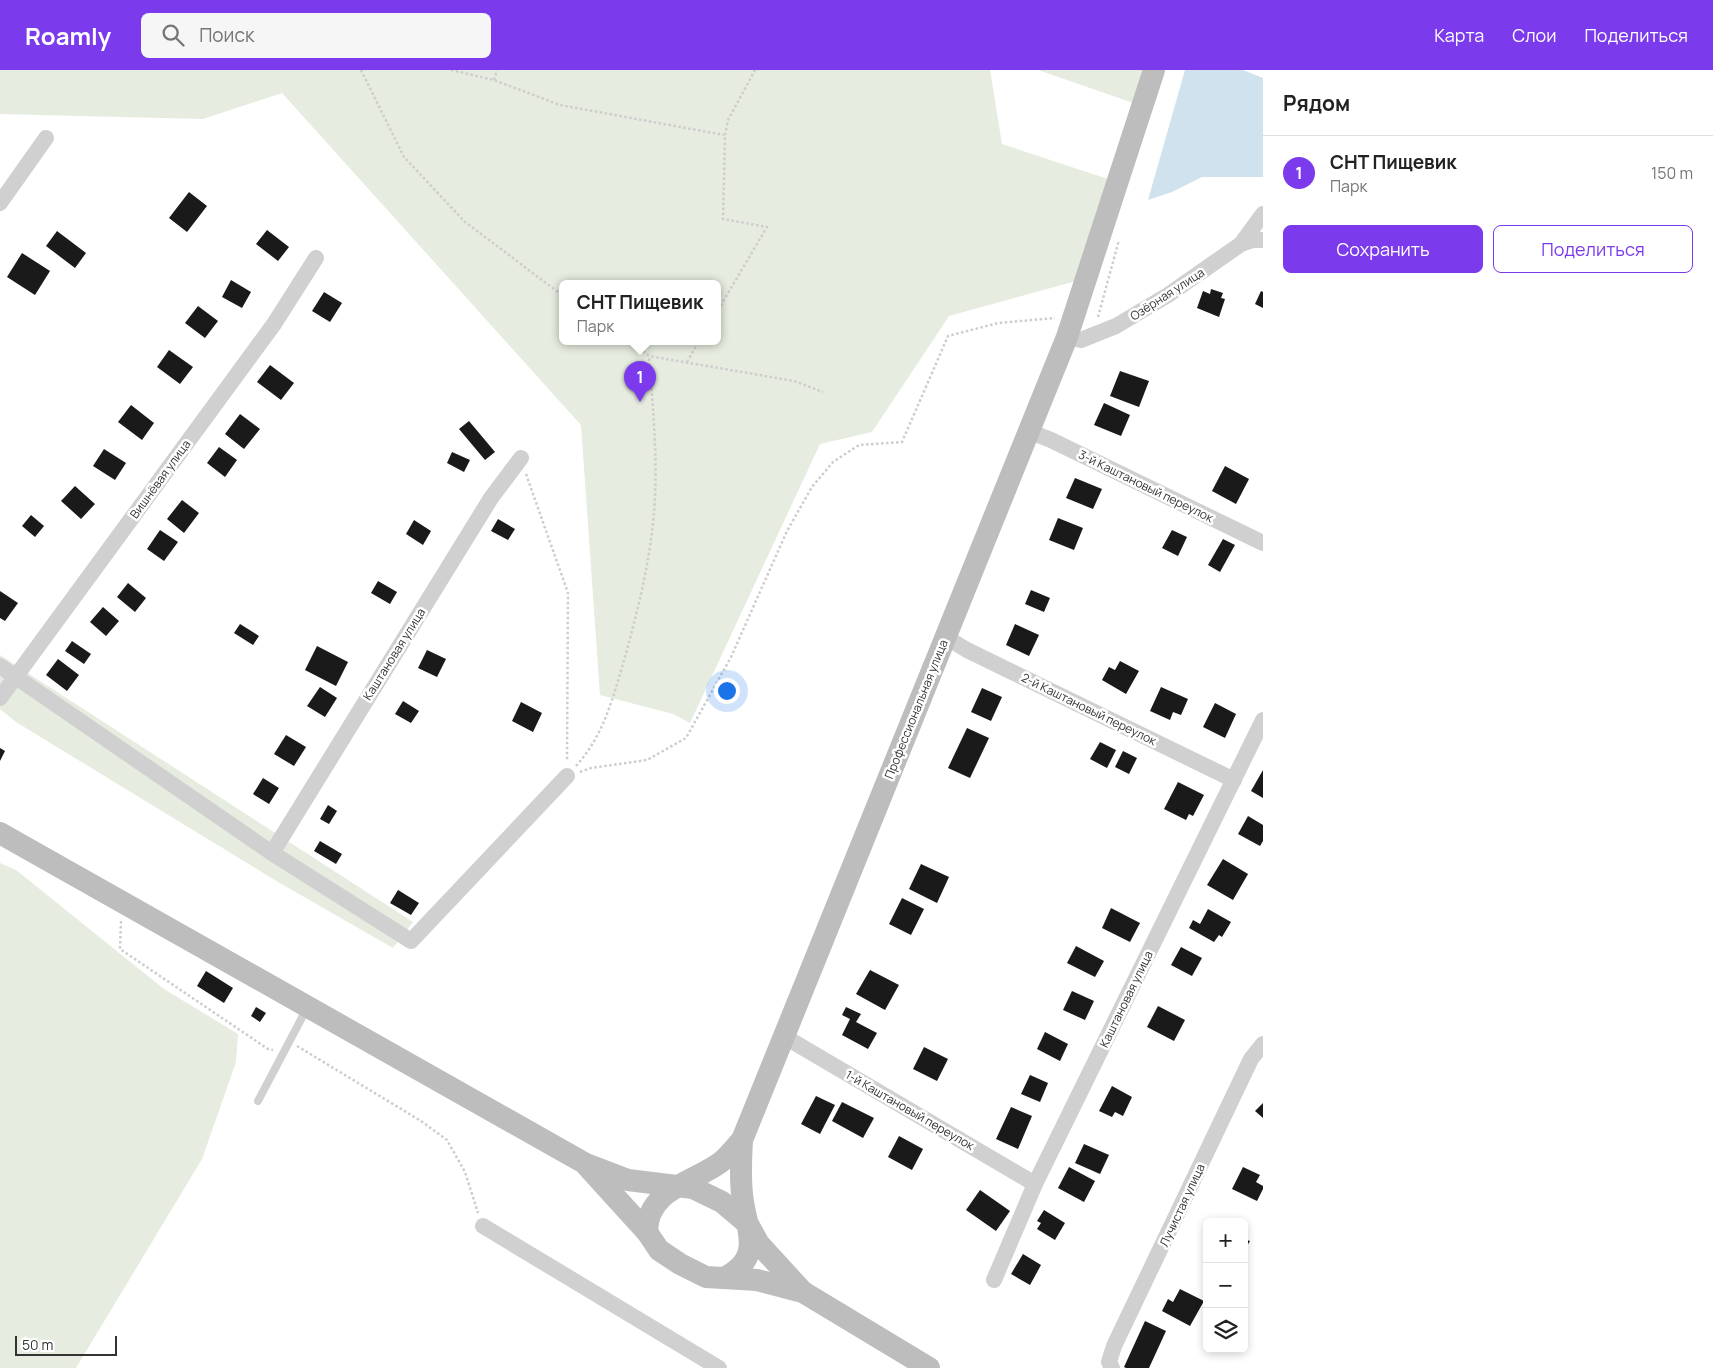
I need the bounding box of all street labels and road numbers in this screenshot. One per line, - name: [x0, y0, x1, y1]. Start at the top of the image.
- street label: Озёрная улица: [1127, 264, 1207, 324]
- street label: Вишнёвая улица: [126, 436, 194, 522]
- street label: 3-й Каштановый переулок: [1076, 446, 1217, 527]
- street label: Каштановая улица: [359, 605, 429, 703]
- street label: Профессиональная улица: [880, 637, 952, 781]
- street label: 2-й Каштановый переулок: [1019, 669, 1160, 750]
- street label: Каштановая улица: [1095, 948, 1157, 1050]
- street label: 1-й Каштановый переулок: [842, 1066, 978, 1154]
- street label: Лучистая улица: [1155, 1161, 1209, 1249]

